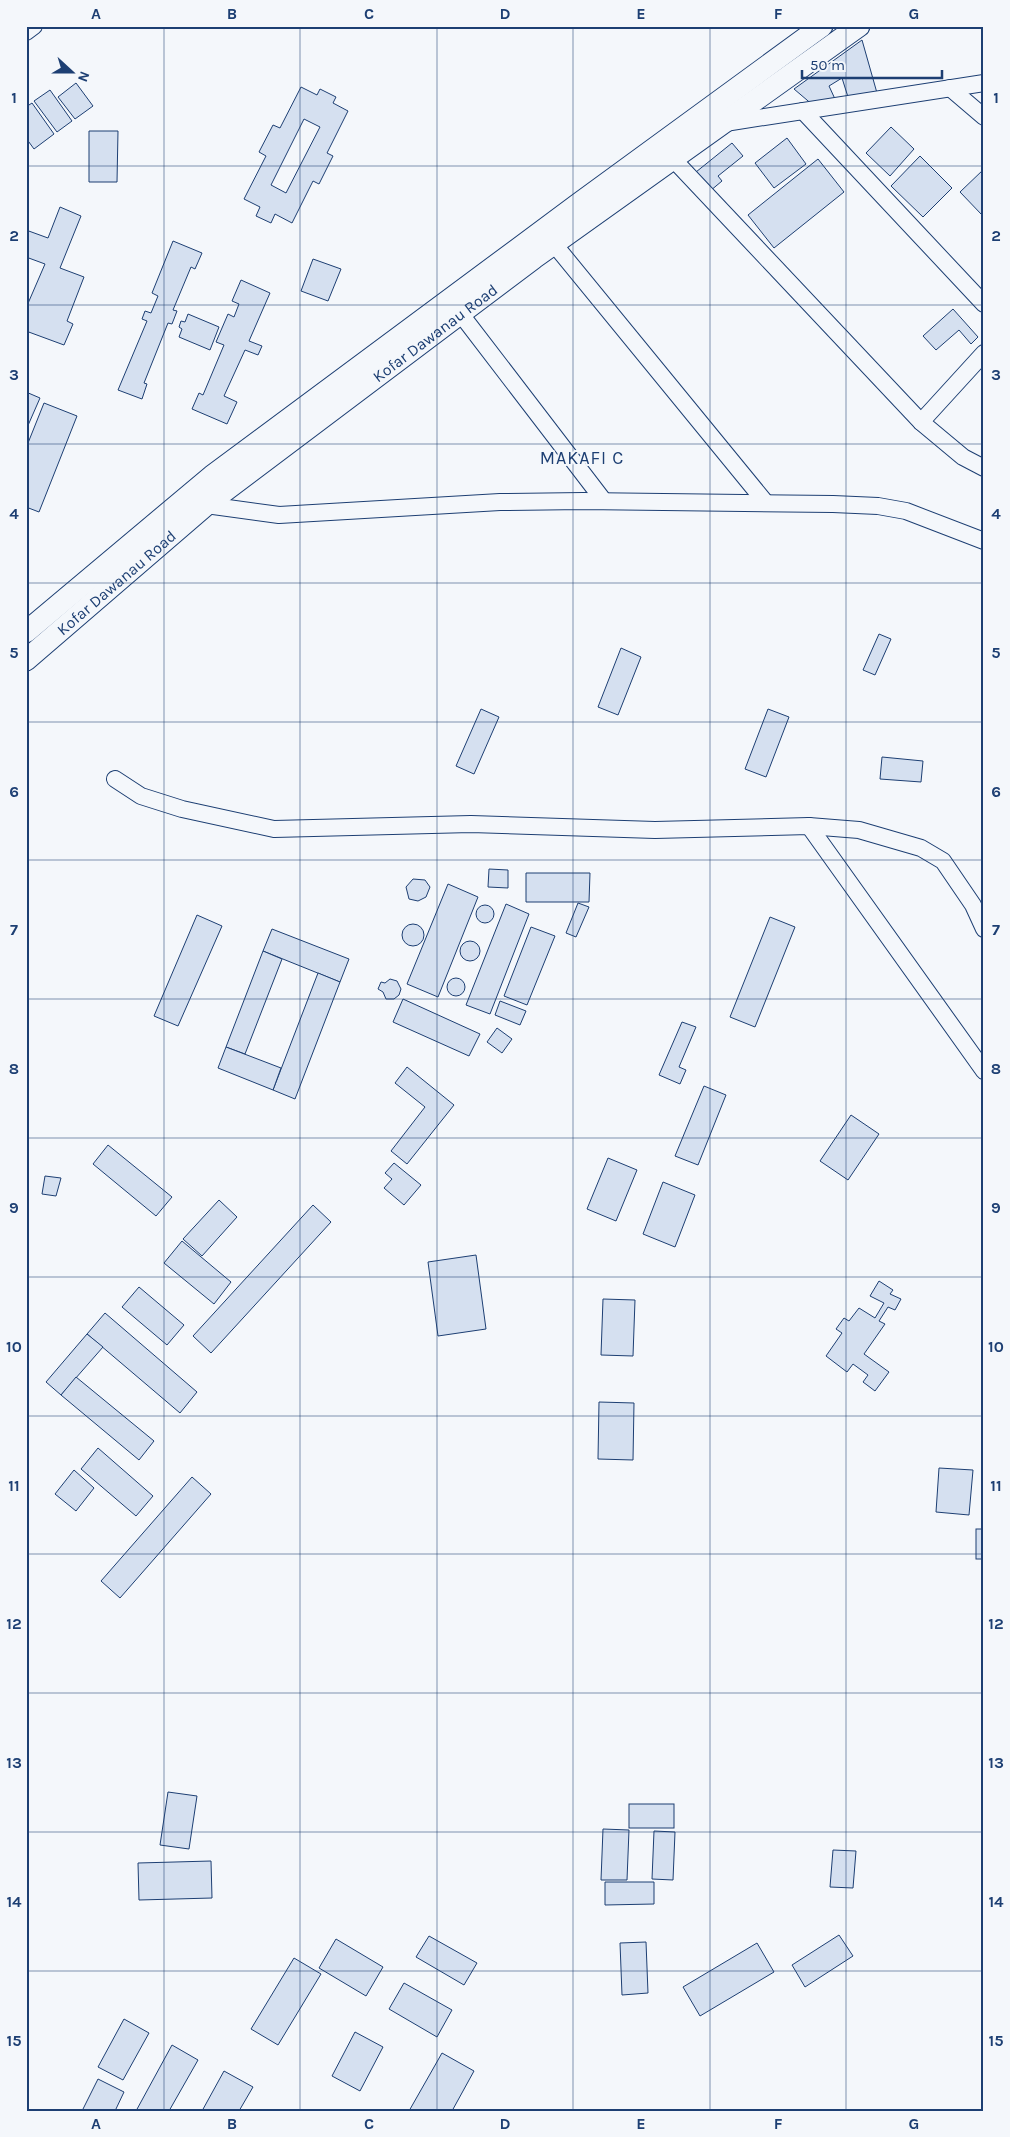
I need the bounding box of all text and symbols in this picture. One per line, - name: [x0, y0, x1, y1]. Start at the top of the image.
- text: A: [91, 4, 101, 23]
- text: B: [227, 4, 237, 23]
- text: C: [364, 4, 374, 23]
- text: D: [500, 4, 511, 23]
- text: E: [636, 4, 646, 23]
- text: F: [774, 4, 783, 23]
- text: G: [909, 4, 919, 23]
- north arrow: [48, 48, 98, 98]
- scale bar: [802, 48, 942, 80]
- text: 50 m: [810, 56, 845, 74]
- text: N: [74, 69, 93, 84]
- text: 1: [11, 88, 17, 107]
- text: 1: [993, 88, 999, 107]
- text: 2: [9, 226, 19, 245]
- text: 2: [991, 226, 1001, 245]
- street label: Kofar Dawanau Road: [369, 280, 501, 386]
- text: 3: [9, 365, 19, 384]
- text: 3: [991, 365, 1001, 384]
- district label: MAKAFI C: [540, 447, 624, 469]
- text: 4: [9, 504, 19, 523]
- text: 4: [991, 504, 1001, 523]
- street label: Kofar Dawanau Road: [53, 526, 180, 639]
- text: 5: [9, 643, 19, 662]
- text: 5: [991, 643, 1001, 662]
- text: 6: [9, 782, 19, 801]
- text: 6: [991, 782, 1001, 801]
- text: 7: [10, 920, 18, 939]
- text: 7: [992, 920, 1000, 939]
- text: 8: [9, 1059, 19, 1078]
- text: 8: [991, 1059, 1001, 1078]
- text: 9: [9, 1198, 19, 1217]
- text: 9: [991, 1198, 1001, 1217]
- text: 10: [6, 1337, 22, 1356]
- text: 10: [988, 1337, 1004, 1356]
- text: 11: [8, 1476, 20, 1495]
- text: 11: [990, 1476, 1002, 1495]
- text: 12: [6, 1614, 22, 1633]
- text: 12: [988, 1614, 1004, 1633]
- text: 13: [6, 1753, 22, 1772]
- text: 13: [988, 1753, 1004, 1772]
- text: 14: [6, 1892, 22, 1911]
- text: 14: [988, 1892, 1004, 1911]
- text: 15: [6, 2031, 22, 2050]
- text: 15: [988, 2031, 1004, 2050]
- text: A: [91, 2114, 101, 2133]
- text: B: [227, 2114, 237, 2133]
- text: C: [364, 2114, 374, 2133]
- text: D: [500, 2114, 511, 2133]
- text: E: [636, 2114, 646, 2133]
- text: F: [774, 2114, 783, 2133]
- text: G: [909, 2114, 919, 2133]

